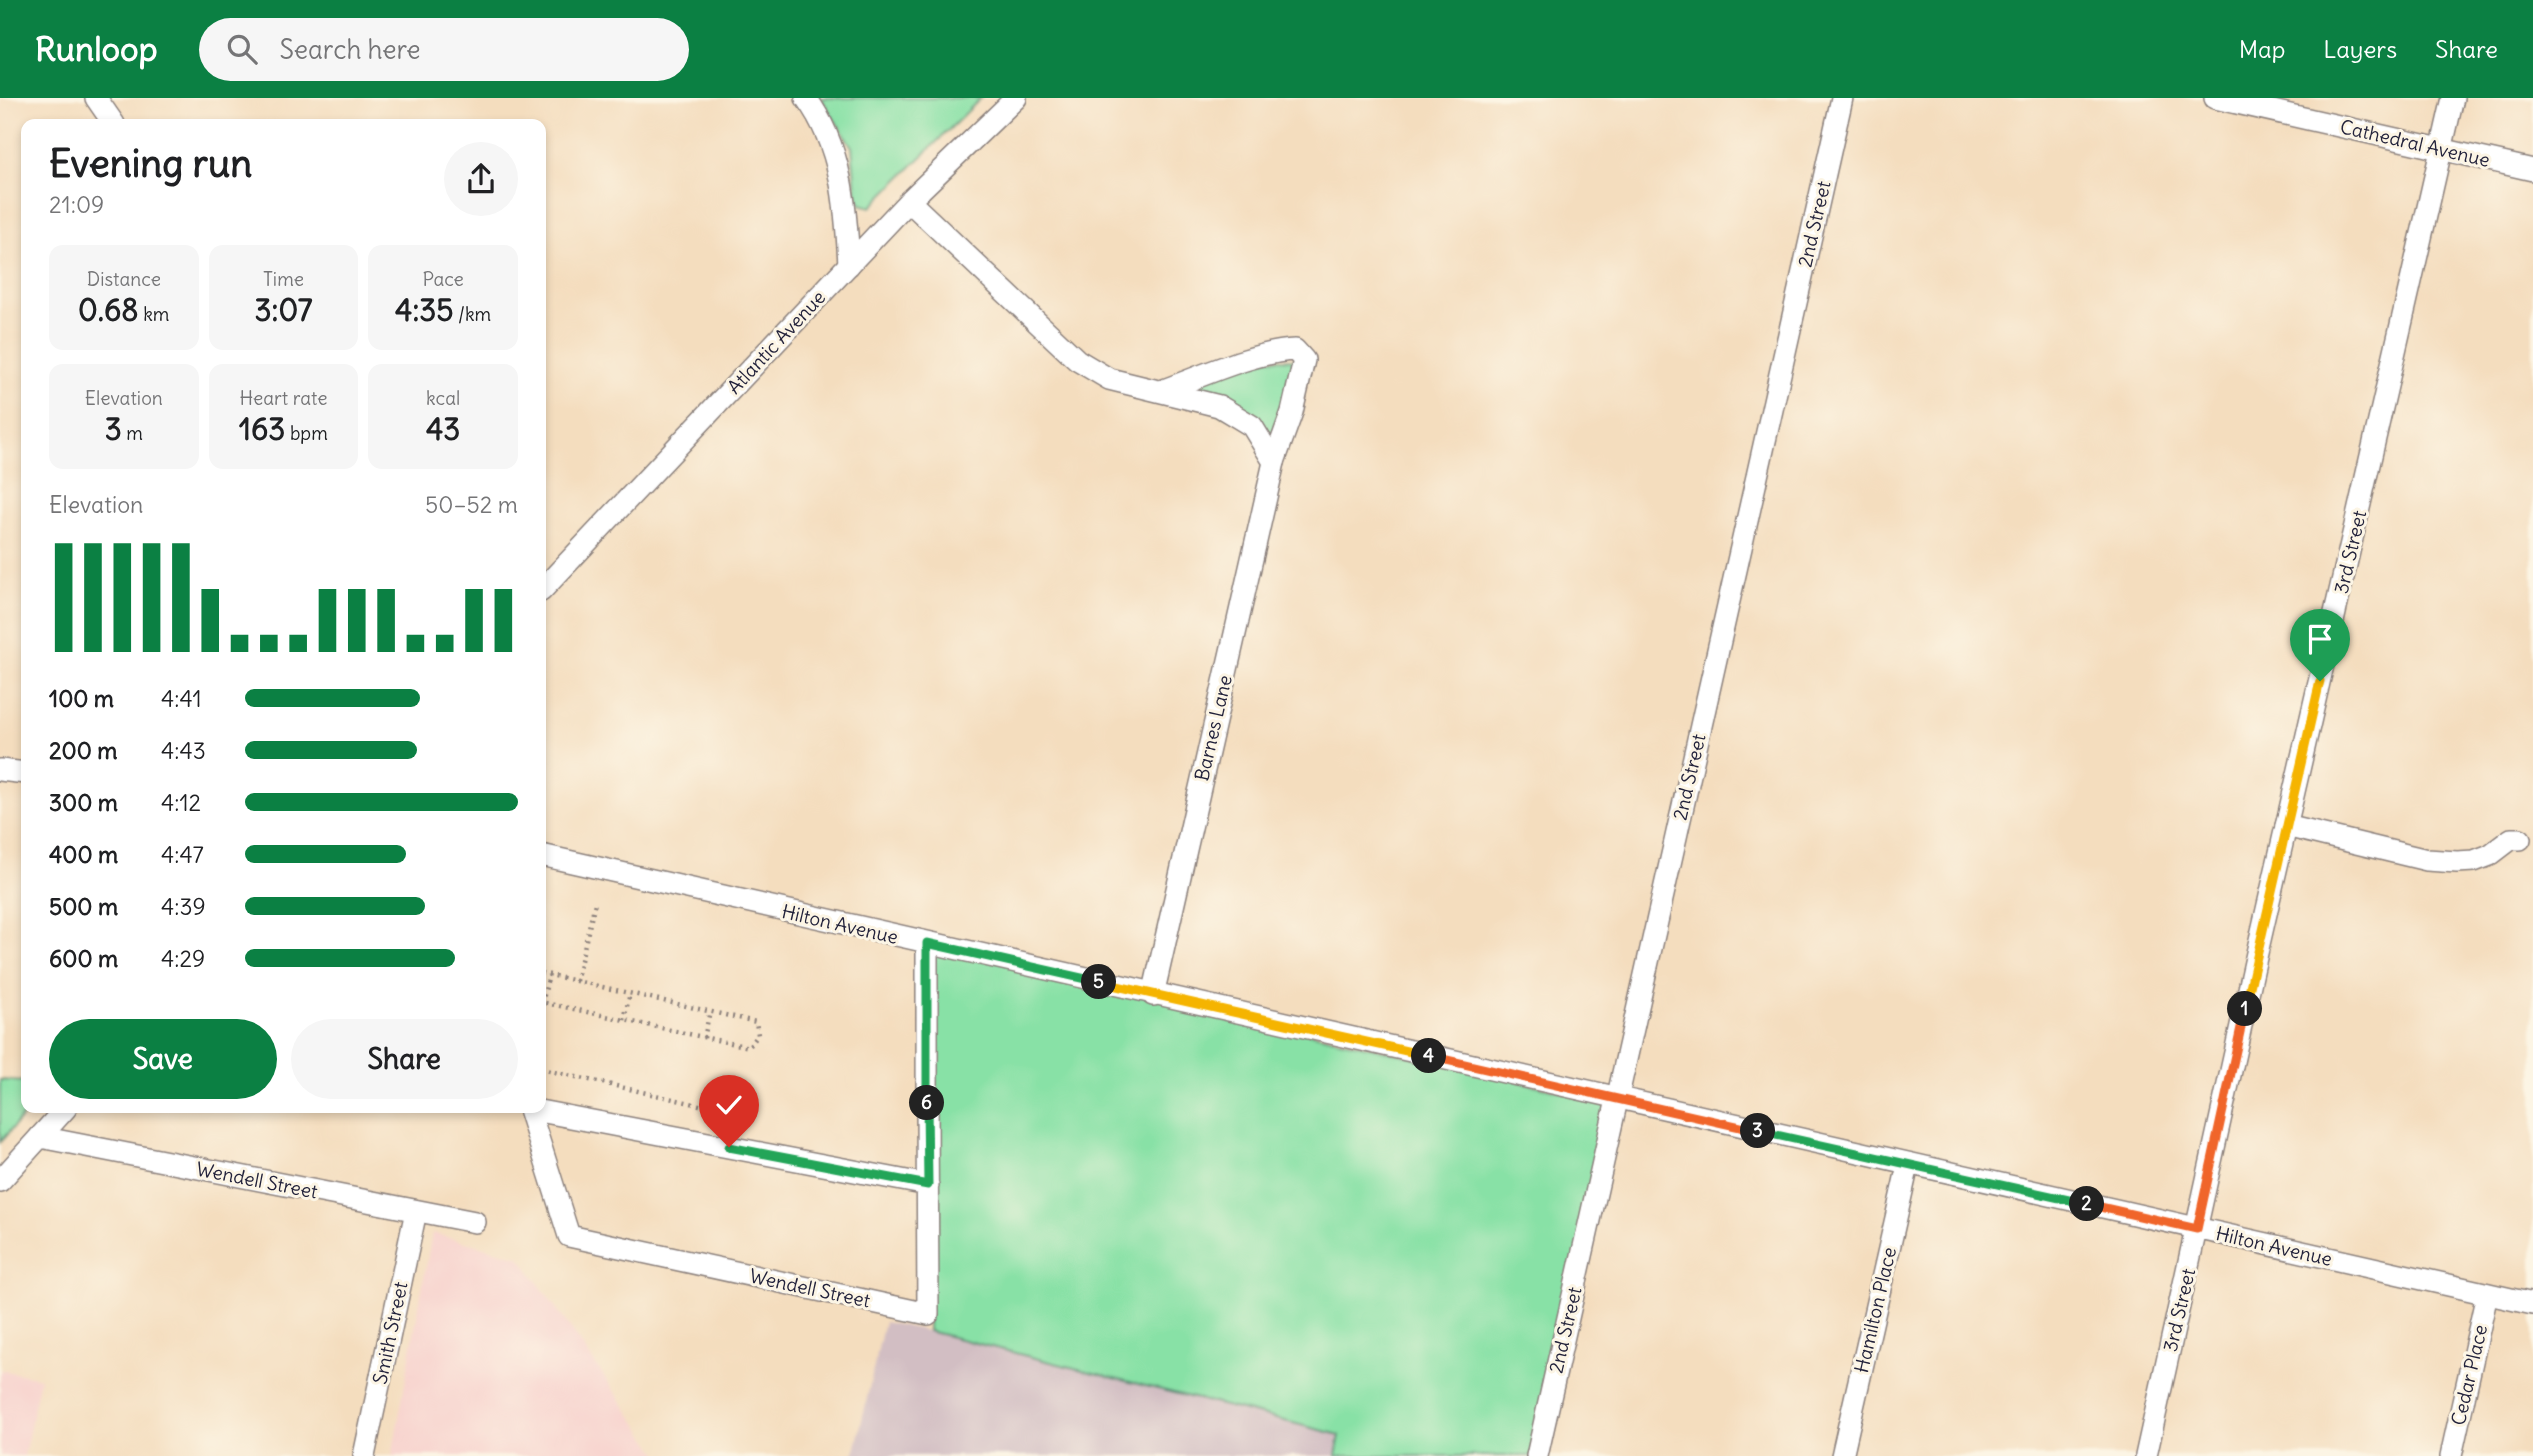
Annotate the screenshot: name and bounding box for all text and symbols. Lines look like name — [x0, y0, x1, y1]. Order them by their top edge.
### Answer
search box — [199, 18, 689, 81]
text: Runloop — [35, 28, 157, 70]
icon: search — [223, 30, 261, 68]
text: Search here — [279, 33, 420, 66]
text: Map — [2239, 34, 2285, 64]
text: Layers — [2323, 34, 2397, 64]
text: Share — [2435, 34, 2498, 64]
street label: Cathedral Avenue — [2338, 114, 2492, 172]
text: Evening run — [49, 140, 252, 187]
button: share — [444, 142, 518, 216]
street label: 2nd Street — [1792, 179, 1836, 269]
text: 21:09 — [49, 190, 104, 219]
text: Distance — [87, 267, 161, 291]
text: Time — [263, 267, 304, 291]
text: Pace — [423, 267, 464, 291]
street label: Atlantic Avenue — [722, 285, 830, 399]
text: 0.68 — [78, 291, 139, 329]
text: 3:07 — [255, 291, 312, 329]
text: 4:35 — [395, 291, 453, 329]
text: km — [139, 302, 170, 326]
text: /km — [453, 302, 491, 326]
text: Elevation — [85, 386, 163, 410]
text: Heart rate — [239, 386, 328, 410]
text: kcal — [426, 386, 460, 410]
text: 3 — [105, 410, 122, 448]
text: 163 — [239, 410, 285, 448]
text: 43 — [426, 410, 460, 448]
text: m — [122, 421, 143, 445]
text: bpm — [285, 421, 328, 445]
text: Elevation — [49, 490, 143, 519]
text: 50–52 m — [425, 490, 518, 519]
street label: 3rd Street — [2329, 508, 2371, 596]
pin — [2290, 609, 2350, 681]
icon: arrive — [2301, 620, 2339, 658]
street label: Barnes Lane — [1189, 673, 1237, 783]
text: 100 m — [49, 684, 114, 713]
text: 4:41 — [161, 684, 202, 713]
street label: 2nd Street — [1667, 732, 1711, 822]
text: 200 m — [49, 736, 118, 765]
text: 4:43 — [161, 736, 206, 765]
text: 300 m — [49, 788, 118, 817]
text: 4:12 — [161, 788, 201, 817]
text: 400 m — [49, 840, 118, 869]
text: 4:47 — [161, 840, 204, 869]
text: 500 m — [49, 892, 118, 921]
text: 4:39 — [161, 892, 206, 921]
street label: Hilton Avenue — [780, 899, 900, 949]
text: 600 m — [49, 944, 118, 973]
text: 4:29 — [161, 944, 205, 973]
pin: 5 — [1082, 964, 1116, 1000]
text: 5 — [1093, 969, 1104, 993]
pin: 1 — [2228, 992, 2262, 1026]
text: 1 — [2241, 996, 2248, 1020]
button: Save — [49, 1019, 277, 1099]
button: Share — [291, 1019, 518, 1099]
pin: 4 — [1412, 1038, 1446, 1074]
text: 4 — [1423, 1043, 1434, 1067]
pin — [699, 1075, 759, 1147]
icon: check — [710, 1086, 748, 1124]
pin: 6 — [909, 1086, 944, 1121]
text: 6 — [921, 1090, 932, 1114]
pin: 3 — [1740, 1114, 1776, 1148]
text: 3 — [1752, 1118, 1763, 1142]
street label: Wendell Street — [194, 1156, 320, 1204]
pin: 2 — [2070, 1186, 2104, 1222]
text: 2 — [2081, 1191, 2092, 1215]
street label: Hilton Avenue — [2214, 1221, 2334, 1271]
street label: Hamilton Place — [1849, 1245, 1901, 1375]
street label: Wendell Street — [747, 1263, 873, 1313]
street label: 3rd Street — [2158, 1266, 2200, 1354]
street label: Smith Street — [367, 1280, 413, 1386]
street label: 2nd Street — [1543, 1285, 1587, 1375]
street label: Cedar Place — [2446, 1322, 2492, 1428]

